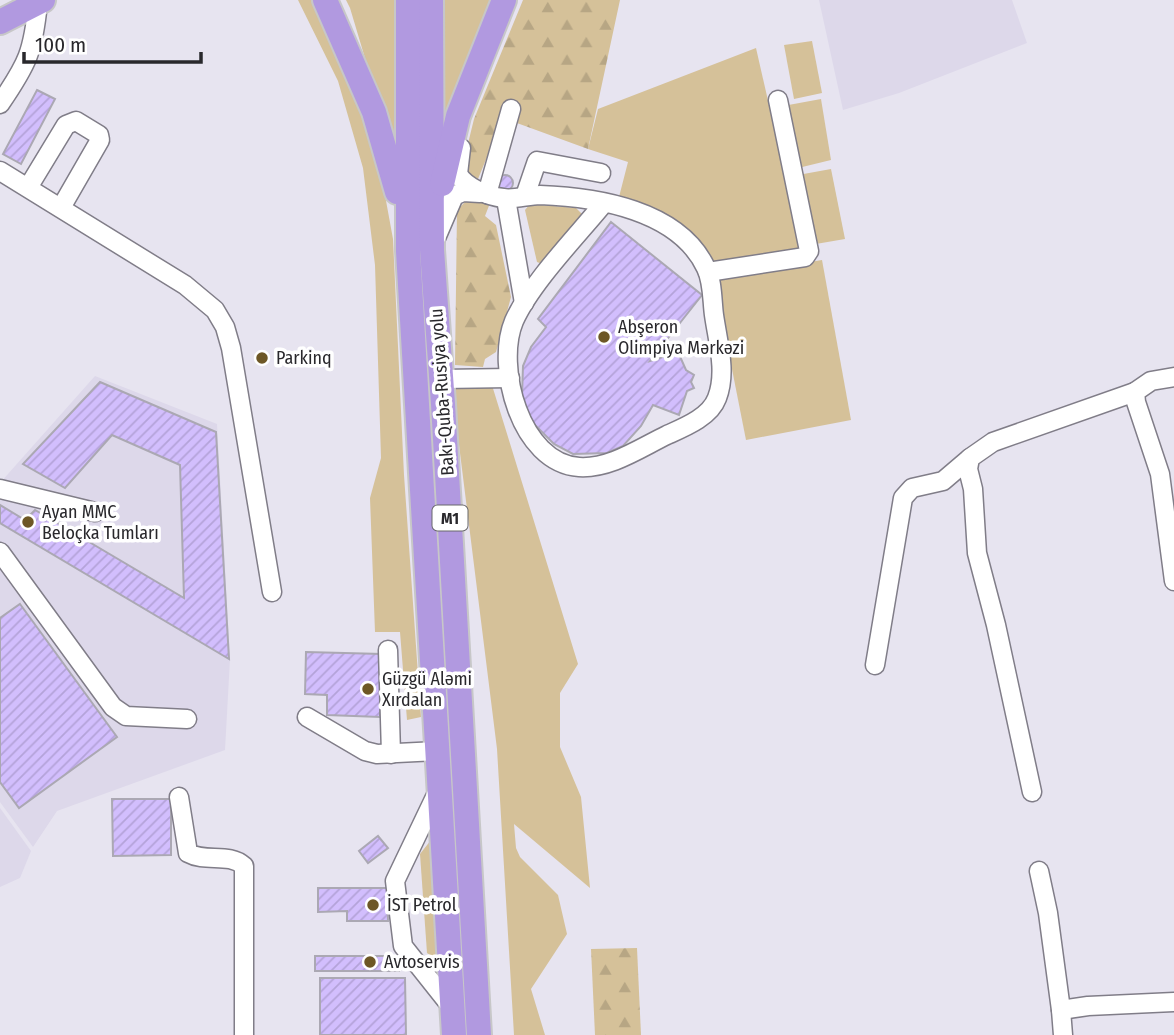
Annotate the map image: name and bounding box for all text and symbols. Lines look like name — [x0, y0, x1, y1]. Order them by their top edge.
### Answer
scale bar — [24, 21, 201, 65]
text: 100 m — [35, 32, 86, 58]
street label: Bakı-Quba-Rusiya yolu — [425, 308, 459, 476]
place label: Abşeron Olimpiya Mərkəzi — [618, 316, 744, 359]
marker: Abşeron Olimpiya Mərkəzi — [596, 329, 612, 345]
place label: Parkinq — [276, 347, 332, 369]
marker: Parkinq — [254, 350, 270, 366]
place label: Ayan MMC Beloçka Tumları — [42, 501, 159, 544]
road number: M1 — [433, 505, 468, 530]
marker: Ayan MMC Beloçka Tumları — [20, 514, 36, 530]
place label: Güzgü Aləmi Xırdalan — [382, 668, 472, 711]
marker: Güzgü Aləmi Xırdalan — [360, 681, 376, 697]
place label: İST Petrol — [387, 894, 457, 916]
marker: İST Petrol — [365, 897, 381, 913]
place label: Avtoservis — [384, 951, 460, 973]
marker: Avtoservis — [362, 954, 378, 970]

